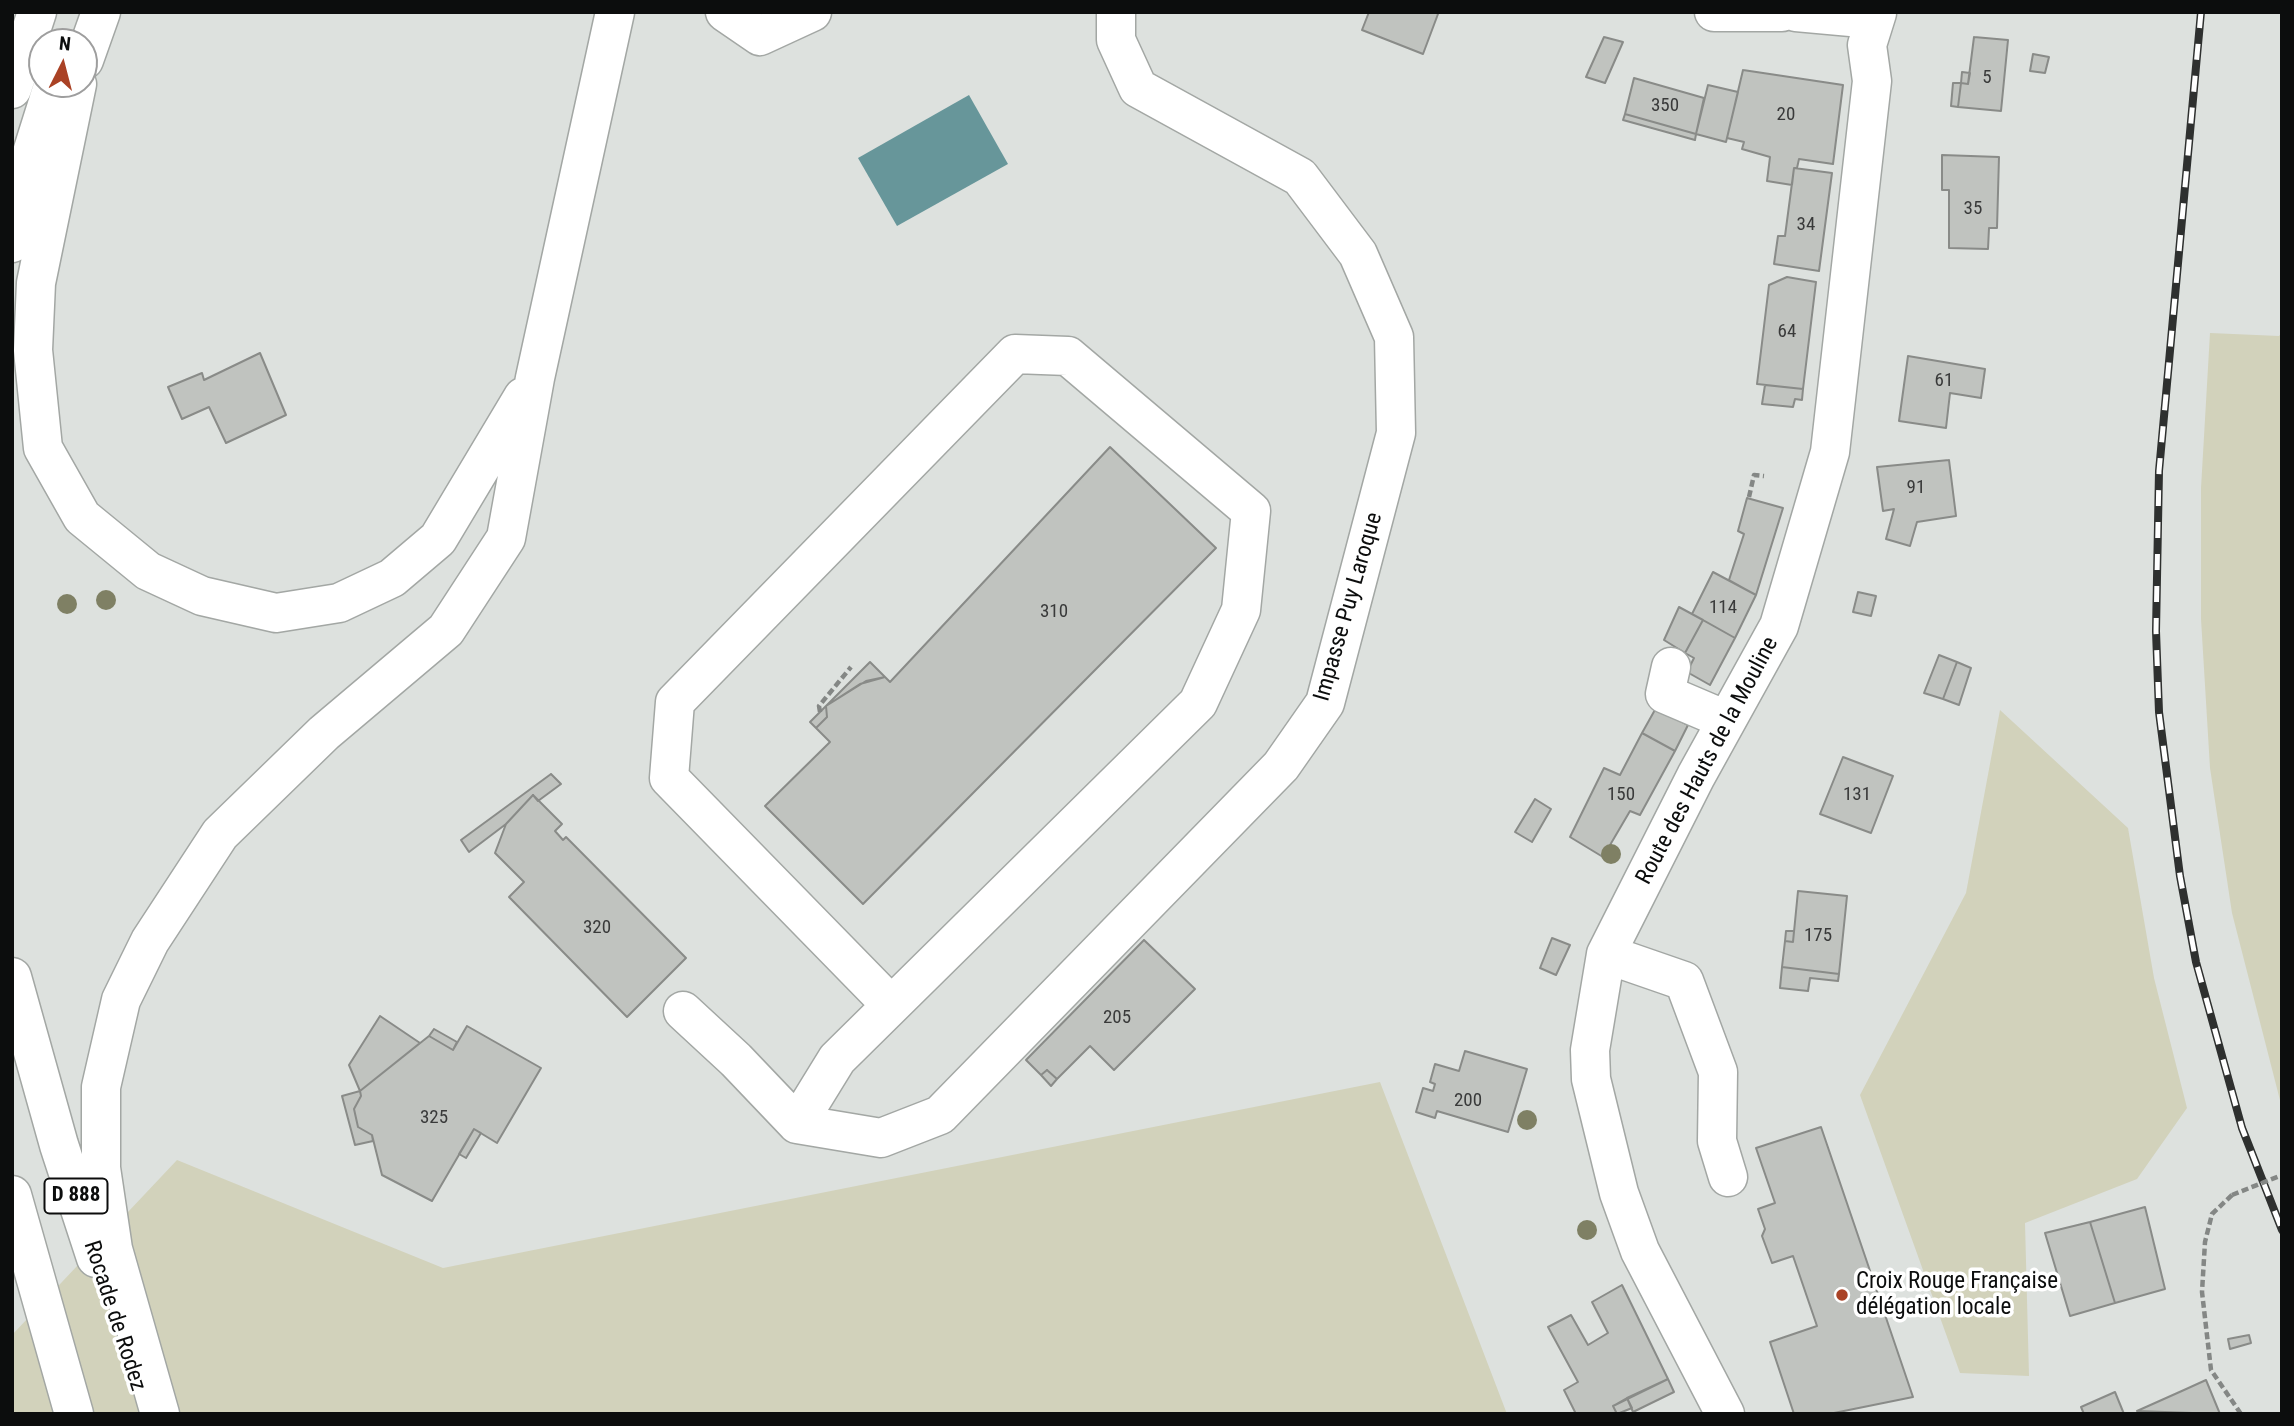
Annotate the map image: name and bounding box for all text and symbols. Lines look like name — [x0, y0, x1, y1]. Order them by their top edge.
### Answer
north arrow — [28, 28, 98, 98]
text: N — [58, 32, 72, 56]
house number: 5 — [1982, 67, 1992, 89]
house number: 350 — [1651, 95, 1679, 117]
house number: 20 — [1777, 104, 1795, 126]
house number: 35 — [1964, 198, 1982, 220]
house number: 34 — [1797, 214, 1815, 236]
house number: 64 — [1778, 321, 1796, 343]
house number: 61 — [1935, 370, 1953, 392]
house number: 91 — [1907, 477, 1925, 499]
street label: Impasse Puy Laroque — [1309, 510, 1389, 704]
house number: 114 — [1709, 597, 1737, 619]
house number: 310 — [1040, 601, 1068, 623]
street label: Route des Hauts de la Mouline — [1631, 633, 1785, 889]
house number: 150 — [1607, 784, 1635, 806]
house number: 131 — [1843, 784, 1871, 806]
house number: 320 — [583, 917, 611, 939]
house number: 175 — [1804, 925, 1832, 947]
house number: 205 — [1103, 1007, 1131, 1029]
house number: 200 — [1454, 1090, 1482, 1112]
house number: 325 — [420, 1107, 448, 1129]
road number: D 888 — [44, 1178, 108, 1214]
street label: Rocade de Rodez — [77, 1237, 151, 1395]
place label: Croix Rouge Française délégation locale — [1856, 1268, 2058, 1322]
marker: Croix Rouge Française délégation locale — [1834, 1287, 1850, 1303]

